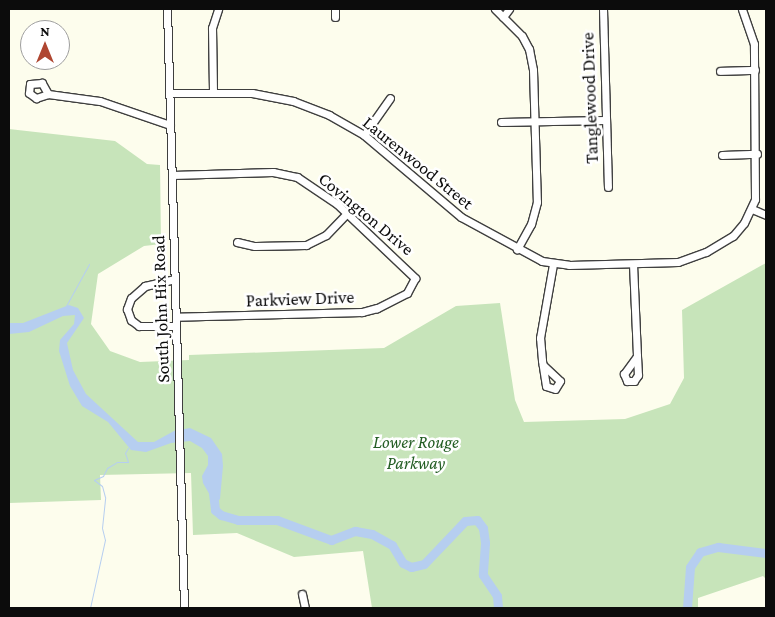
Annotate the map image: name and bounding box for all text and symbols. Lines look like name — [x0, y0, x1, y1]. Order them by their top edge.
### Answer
north arrow — [20, 20, 70, 70]
text: N — [40, 23, 50, 39]
street label: Tanglewood Drive — [577, 32, 603, 164]
street label: Laurenwood Street — [358, 112, 478, 214]
street label: Covington Drive — [314, 168, 418, 260]
street label: South John Hix Road — [148, 235, 174, 383]
street label: Parkview Drive — [245, 286, 355, 312]
park label: Lower Rouge Parkway — [373, 432, 459, 474]

